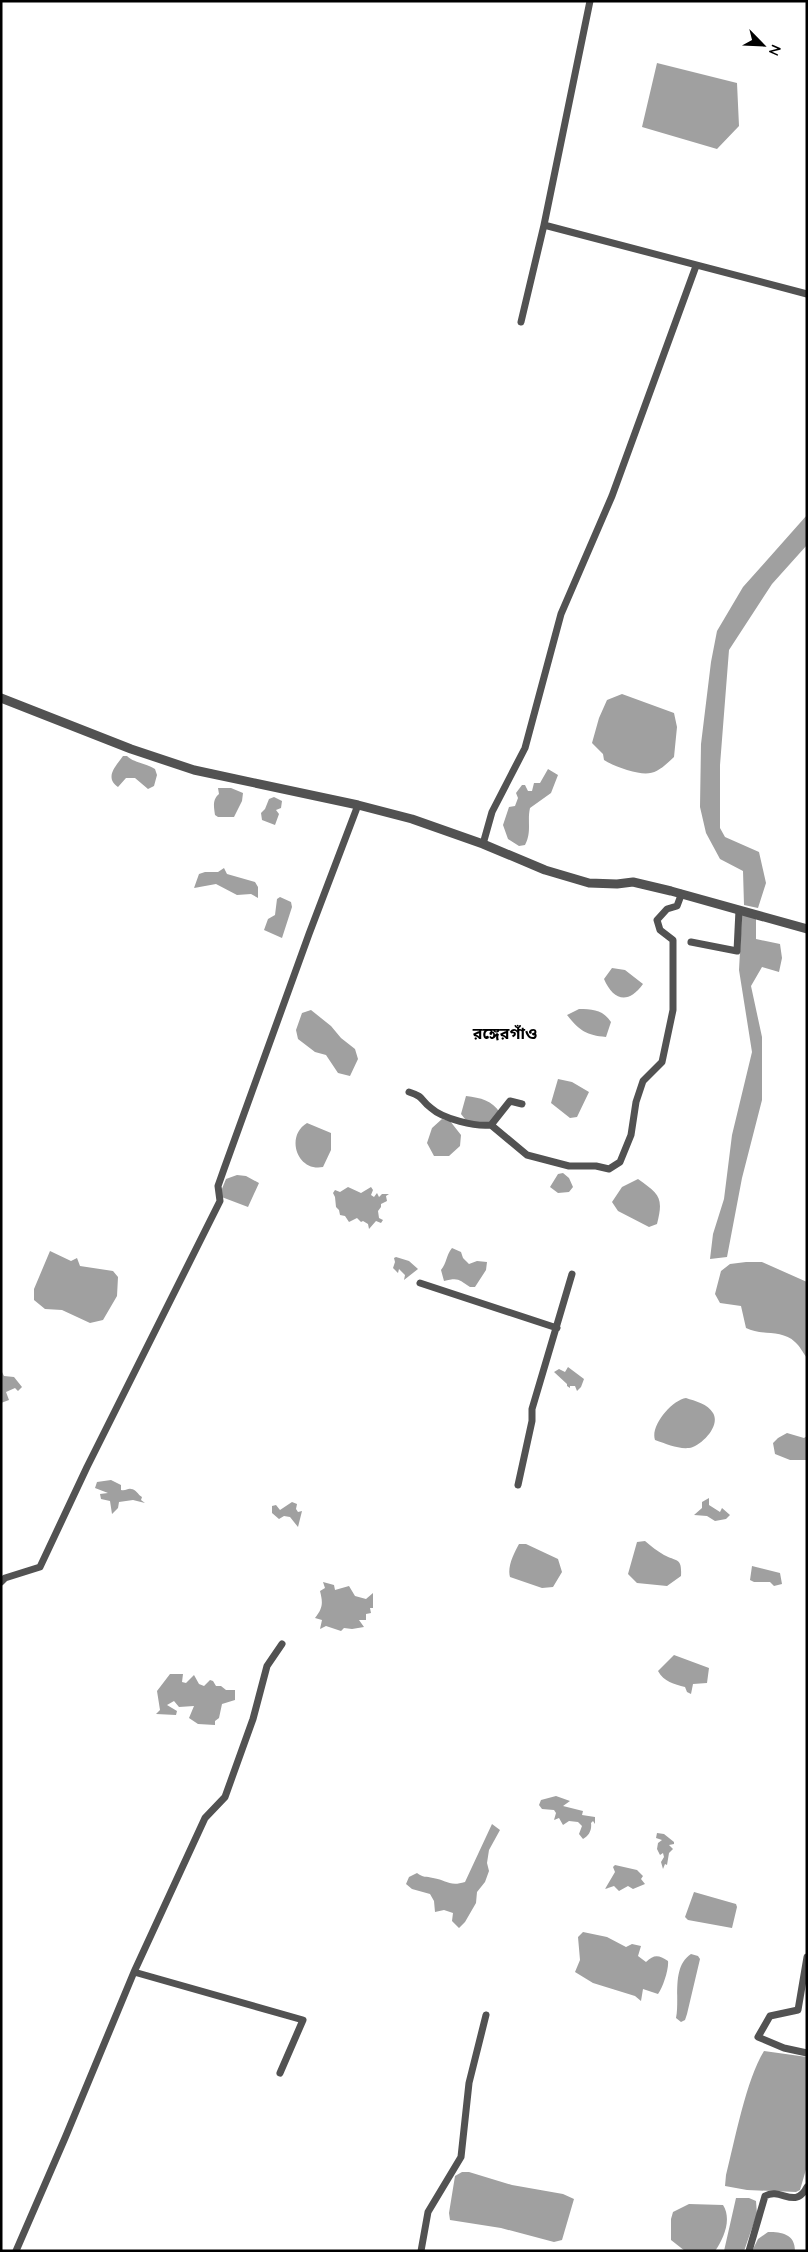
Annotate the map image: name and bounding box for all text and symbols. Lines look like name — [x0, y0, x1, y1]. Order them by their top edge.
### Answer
north arrow — [738, 20, 788, 70]
text: N — [765, 42, 785, 59]
district label: রঙ্গেরগাঁও — [472, 1023, 537, 1043]

